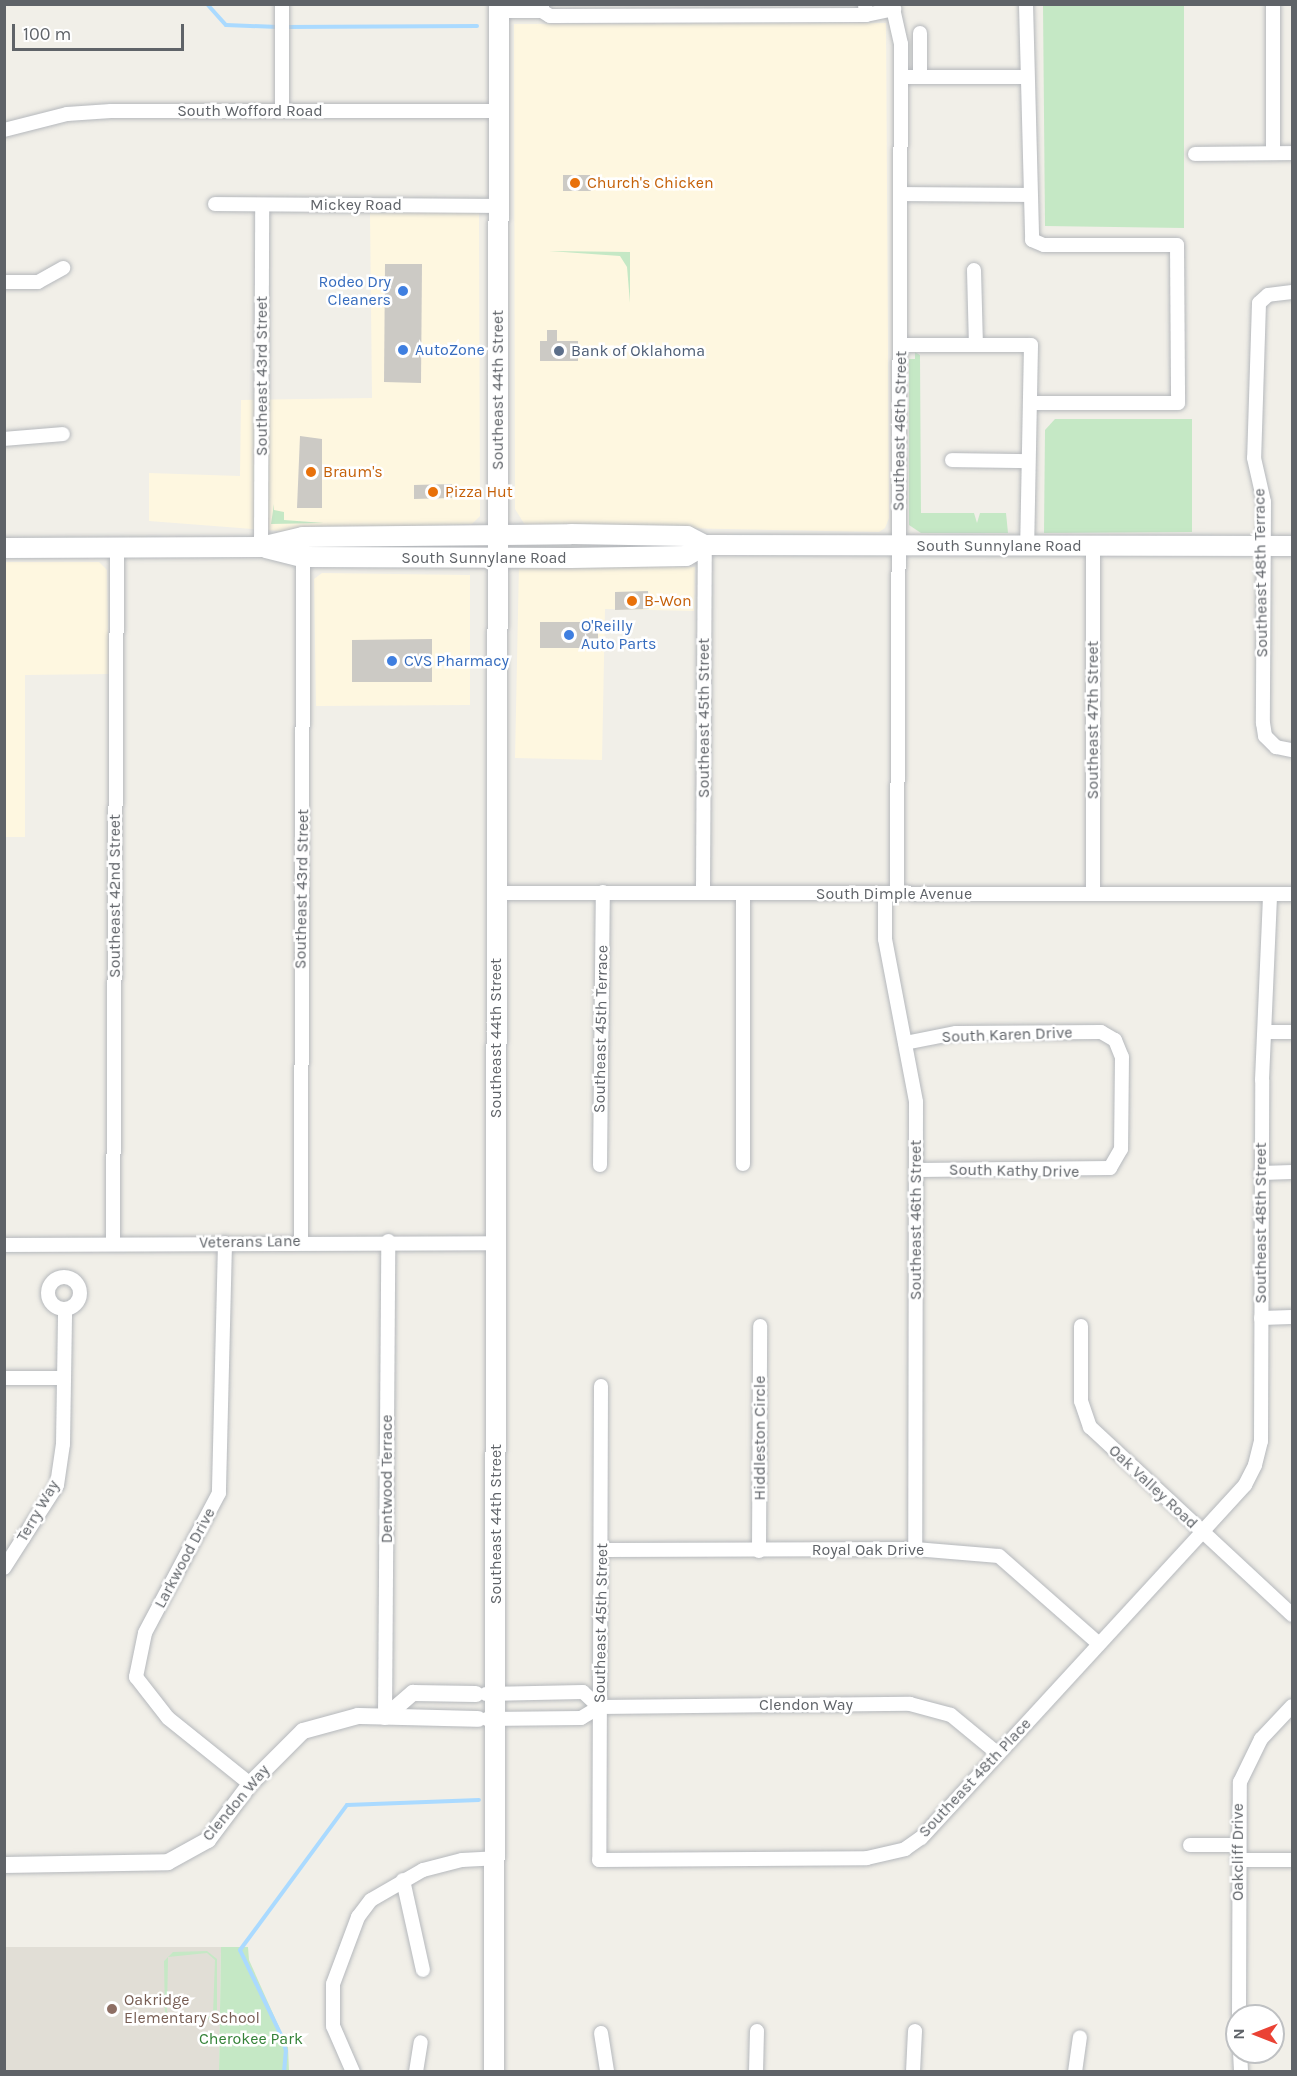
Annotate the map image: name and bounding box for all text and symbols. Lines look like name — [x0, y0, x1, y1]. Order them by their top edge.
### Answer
scale bar — [15, 12, 188, 50]
text: 100 m — [23, 23, 71, 45]
street label: South Wofford Road — [177, 101, 323, 121]
place label: Church's Chicken — [587, 173, 714, 193]
marker: Church's Chicken — [568, 176, 582, 190]
street label: Mickey Road — [310, 195, 402, 215]
place label: Rodeo Dry Cleaners — [318, 272, 391, 310]
marker: Rodeo Dry Cleaners — [396, 284, 410, 298]
street label: Southeast 43rd Street — [252, 296, 272, 456]
street label: Southeast 44th Street — [488, 310, 508, 470]
place label: AutoZone — [415, 340, 485, 360]
place label: Bank of Oklahoma — [571, 341, 705, 361]
marker: AutoZone — [396, 343, 410, 357]
marker: Bank of Oklahoma — [552, 344, 566, 358]
street label: Southeast 46th Street — [889, 351, 911, 511]
place label: Braum's — [323, 462, 383, 482]
marker: Braum's — [304, 465, 318, 479]
place label: Pizza Hut — [445, 482, 513, 502]
marker: Pizza Hut — [426, 485, 440, 499]
street label: Southeast 48th Terrace — [1250, 488, 1272, 658]
street label: South Sunnylane Road — [916, 536, 1082, 556]
street label: South Sunnylane Road — [401, 548, 567, 568]
place label: B-Won — [644, 591, 692, 611]
marker: B-Won — [625, 594, 639, 608]
place label: O'Reilly Auto Parts — [581, 616, 656, 654]
marker: O'Reilly Auto Parts — [562, 628, 576, 642]
street label: Southeast 45th Street — [694, 638, 714, 798]
street label: Southeast 47th Street — [1083, 641, 1103, 799]
place label: CVS Pharmacy — [404, 651, 509, 671]
marker: CVS Pharmacy — [385, 654, 399, 668]
street label: Southeast 43rd Street — [291, 809, 313, 969]
street label: Southeast 42nd Street — [105, 814, 125, 978]
street label: South Dimple Avenue — [816, 884, 972, 904]
street label: Southeast 45th Terrace — [590, 945, 612, 1113]
street label: Southeast 44th Street — [486, 958, 506, 1118]
street label: South Karen Drive — [941, 1023, 1073, 1047]
street label: Southeast 46th Street — [906, 1140, 926, 1300]
street label: Southeast 48th Street — [1251, 1142, 1271, 1304]
street label: South Kathy Drive — [949, 1160, 1079, 1182]
street label: Veterans Lane — [199, 1232, 301, 1252]
street label: Hiddleston Circle — [750, 1375, 770, 1501]
street label: Dentwood Terrace — [377, 1415, 397, 1543]
street label: Oak Valley Road — [1105, 1441, 1201, 1533]
street label: Southeast 44th Street — [486, 1444, 506, 1604]
street label: Terry Way — [13, 1477, 63, 1545]
street label: Larkwood Drive — [151, 1505, 219, 1611]
street label: Royal Oak Drive — [812, 1540, 924, 1560]
street label: Southeast 45th Street — [590, 1543, 612, 1703]
street label: Clendon Way — [759, 1695, 853, 1715]
street label: Southeast 48th Place — [915, 1714, 1035, 1842]
street label: Clendon Way — [198, 1761, 274, 1845]
street label: Oakcliff Drive — [1228, 1803, 1248, 1901]
place label: Oakridge Elementary School — [124, 1990, 260, 2028]
marker: Oakridge Elementary School — [105, 2002, 119, 2016]
north arrow — [1225, 2004, 1285, 2064]
text: N — [1229, 2028, 1248, 2040]
park label: Cherokee Park — [199, 2029, 303, 2049]

